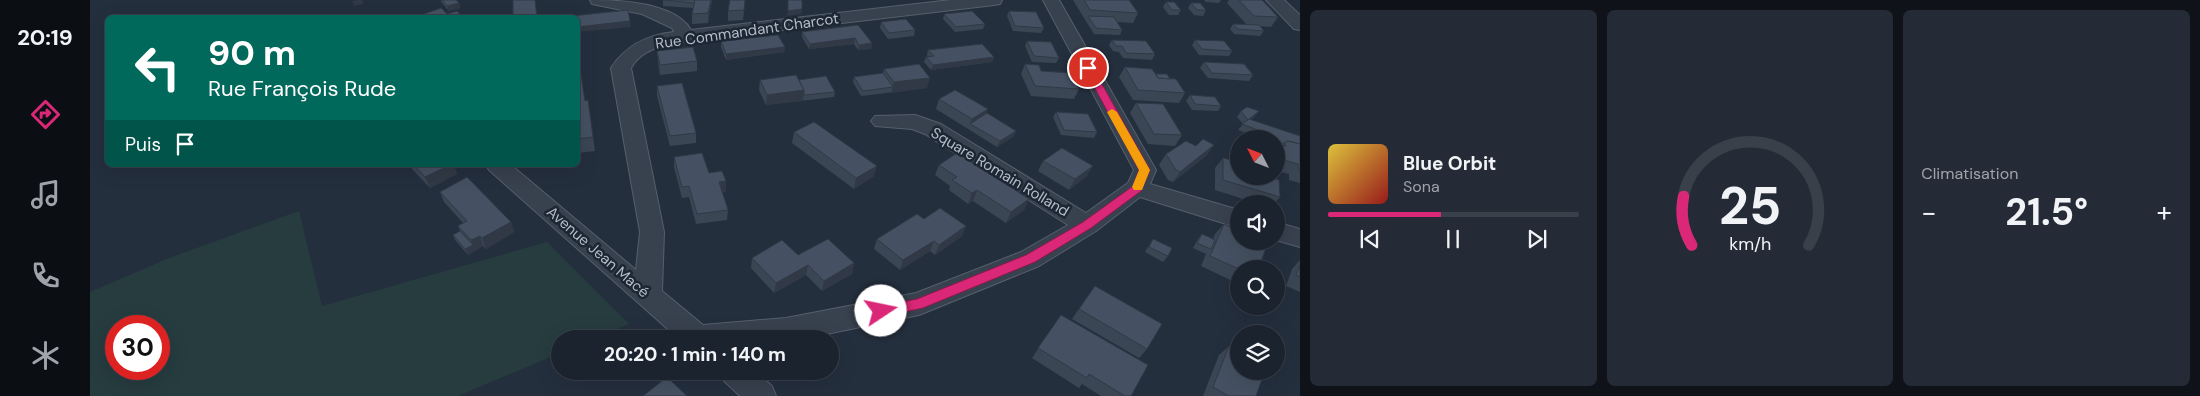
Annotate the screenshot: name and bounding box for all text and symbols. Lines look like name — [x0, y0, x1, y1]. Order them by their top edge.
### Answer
street label: Rue Commandant Charcot — [654, 8, 840, 54]
text: 20:19 — [17, 23, 73, 52]
text: 90 m — [208, 30, 296, 76]
icon: left — [125, 35, 190, 100]
pin — [1067, 47, 1109, 89]
icon: arrive — [1074, 54, 1102, 82]
text: Rue François Rude — [208, 74, 396, 103]
icon: directions — [28, 97, 63, 132]
street label: Square Romain Rolland — [927, 123, 1073, 221]
icon: arrive — [171, 130, 199, 158]
north arrow — [1230, 130, 1285, 185]
map controls — [1230, 130, 1285, 380]
text: Puis — [125, 132, 161, 157]
text: Blue Orbit — [1403, 151, 1496, 176]
text: Climatisation — [1921, 163, 2018, 184]
text: 25 — [1719, 172, 1781, 240]
text: Sona — [1403, 176, 1440, 197]
icon: music — [28, 177, 63, 212]
text: 21.5° — [2005, 187, 2088, 237]
text: − — [1921, 194, 1937, 231]
text: + — [2157, 194, 2172, 231]
button: sound — [1230, 195, 1285, 250]
street label: Avenue Jean Macé — [543, 202, 653, 302]
icon: previous — [1356, 225, 1384, 253]
icon: pause — [1439, 225, 1467, 253]
icon: next — [1523, 225, 1551, 253]
text: km/h — [1729, 232, 1771, 256]
icon: phone — [28, 258, 63, 293]
button: search — [1230, 260, 1285, 315]
position arrow — [854, 284, 906, 336]
speed limit sign: 30 — [105, 315, 170, 380]
button: layers — [1230, 325, 1285, 380]
icon: climate — [28, 338, 63, 373]
text: 20:20 · 1 min · 140 m — [604, 342, 786, 367]

